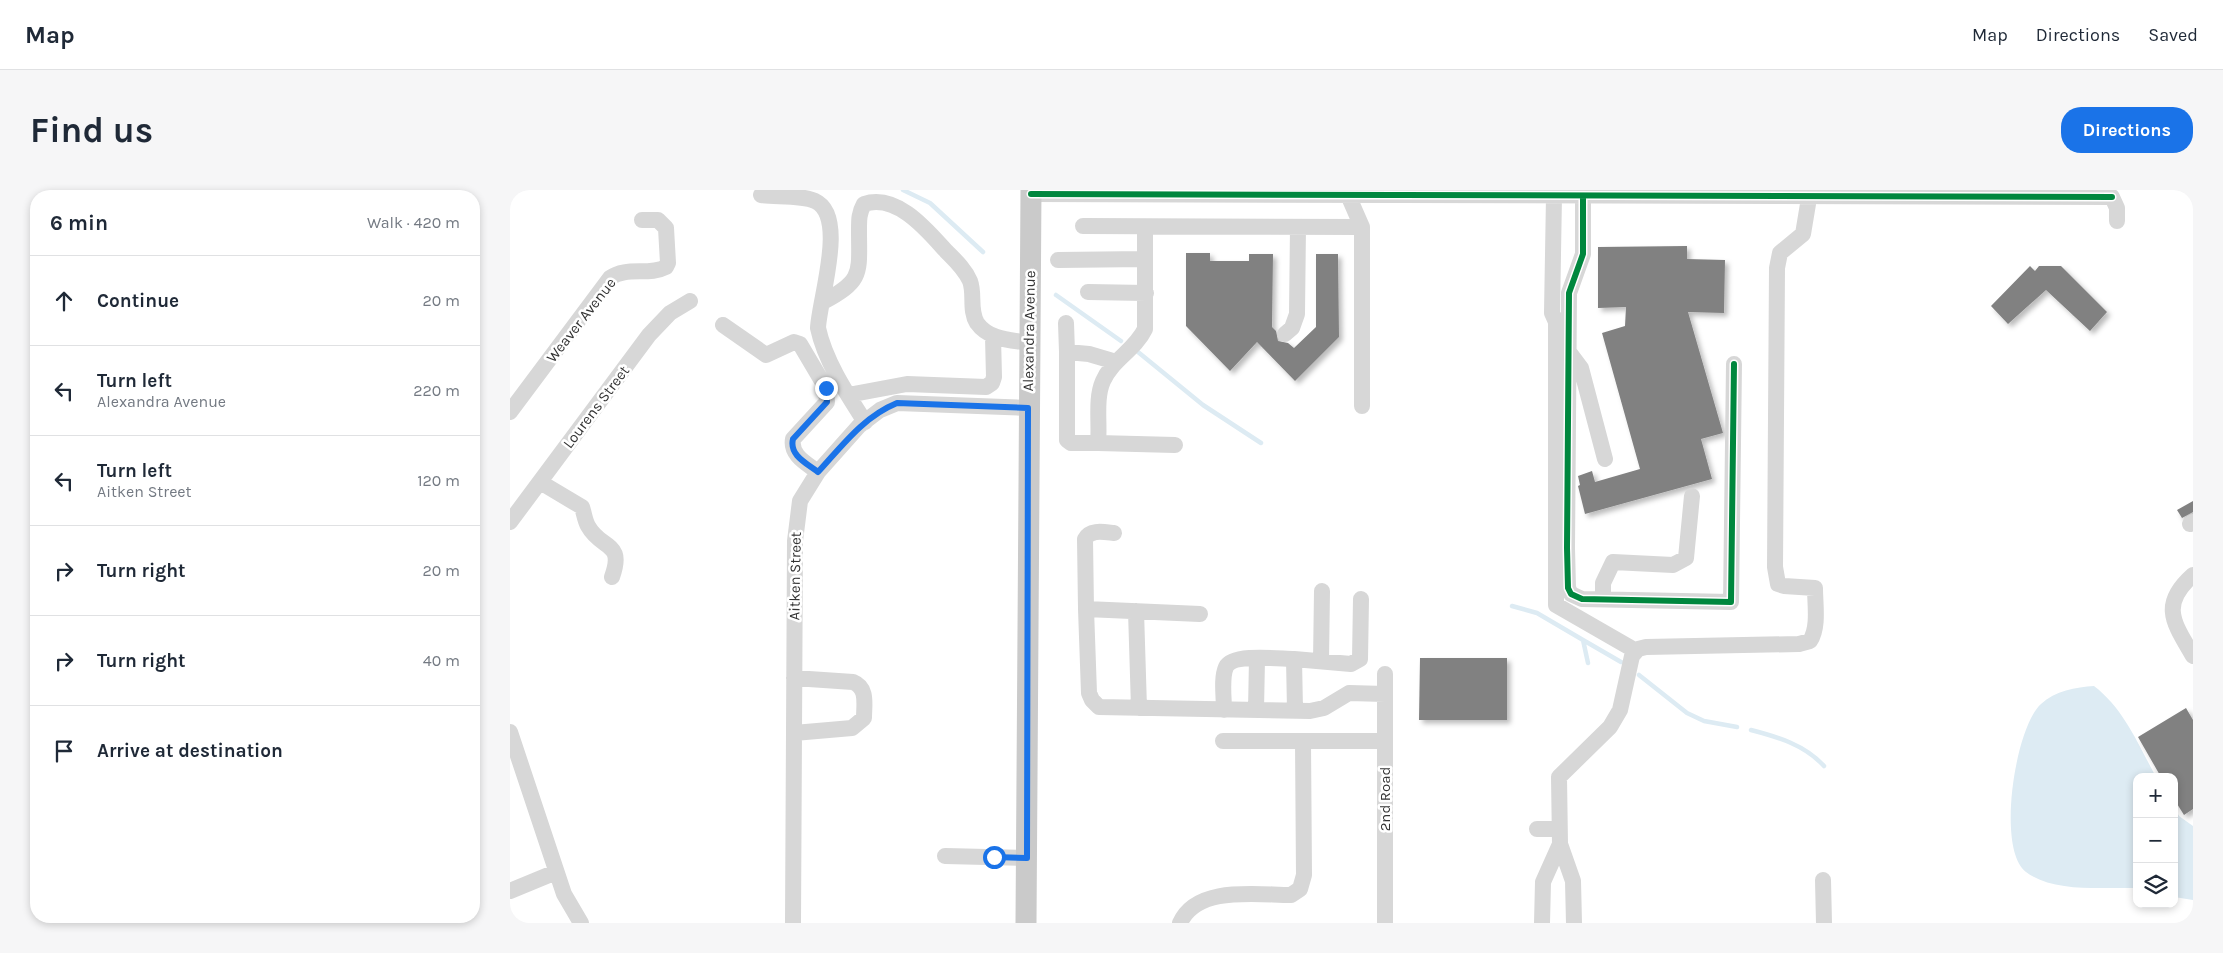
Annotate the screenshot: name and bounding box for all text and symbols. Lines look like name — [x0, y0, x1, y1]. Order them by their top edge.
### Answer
text: Map — [25, 21, 75, 49]
text: Map — [1972, 24, 2008, 46]
text: Directions — [2036, 24, 2120, 46]
text: Saved — [2148, 24, 2198, 46]
button: Directions — [2061, 107, 2193, 153]
text: Find us — [30, 110, 153, 151]
text: 6 min — [50, 211, 108, 235]
text: Walk · 420 m — [367, 213, 460, 232]
street label: Alexandra Avenue — [1019, 270, 1039, 392]
street label: Weaver Avenue — [542, 274, 620, 366]
icon: ahead — [50, 287, 78, 315]
text: Continue — [97, 290, 179, 312]
text: 20 m — [422, 291, 460, 310]
street label: Lourens Street — [559, 362, 633, 452]
text: Turn left — [97, 370, 172, 392]
icon: left — [50, 377, 78, 405]
route end — [815, 377, 838, 400]
text: 220 m — [413, 381, 460, 400]
text: Alexandra Avenue — [97, 392, 226, 411]
text: Turn left — [97, 460, 172, 482]
icon: left — [50, 467, 78, 495]
text: 120 m — [417, 471, 460, 490]
text: Aitken Street — [97, 482, 192, 501]
street label: Aitken Street — [785, 531, 805, 620]
icon: right — [50, 557, 78, 585]
text: Turn right — [97, 560, 186, 582]
text: 20 m — [422, 561, 460, 580]
icon: right — [50, 647, 78, 675]
text: Turn right — [97, 650, 186, 672]
text: 40 m — [423, 651, 460, 670]
icon: arrive — [50, 737, 78, 765]
text: Arrive at destination — [97, 740, 283, 762]
street label: 2nd Road — [1376, 767, 1394, 831]
map controls — [2133, 773, 2178, 908]
button: + — [2133, 773, 2178, 818]
button: − — [2133, 818, 2178, 863]
route start — [983, 846, 1006, 869]
button: layers — [2133, 863, 2178, 908]

